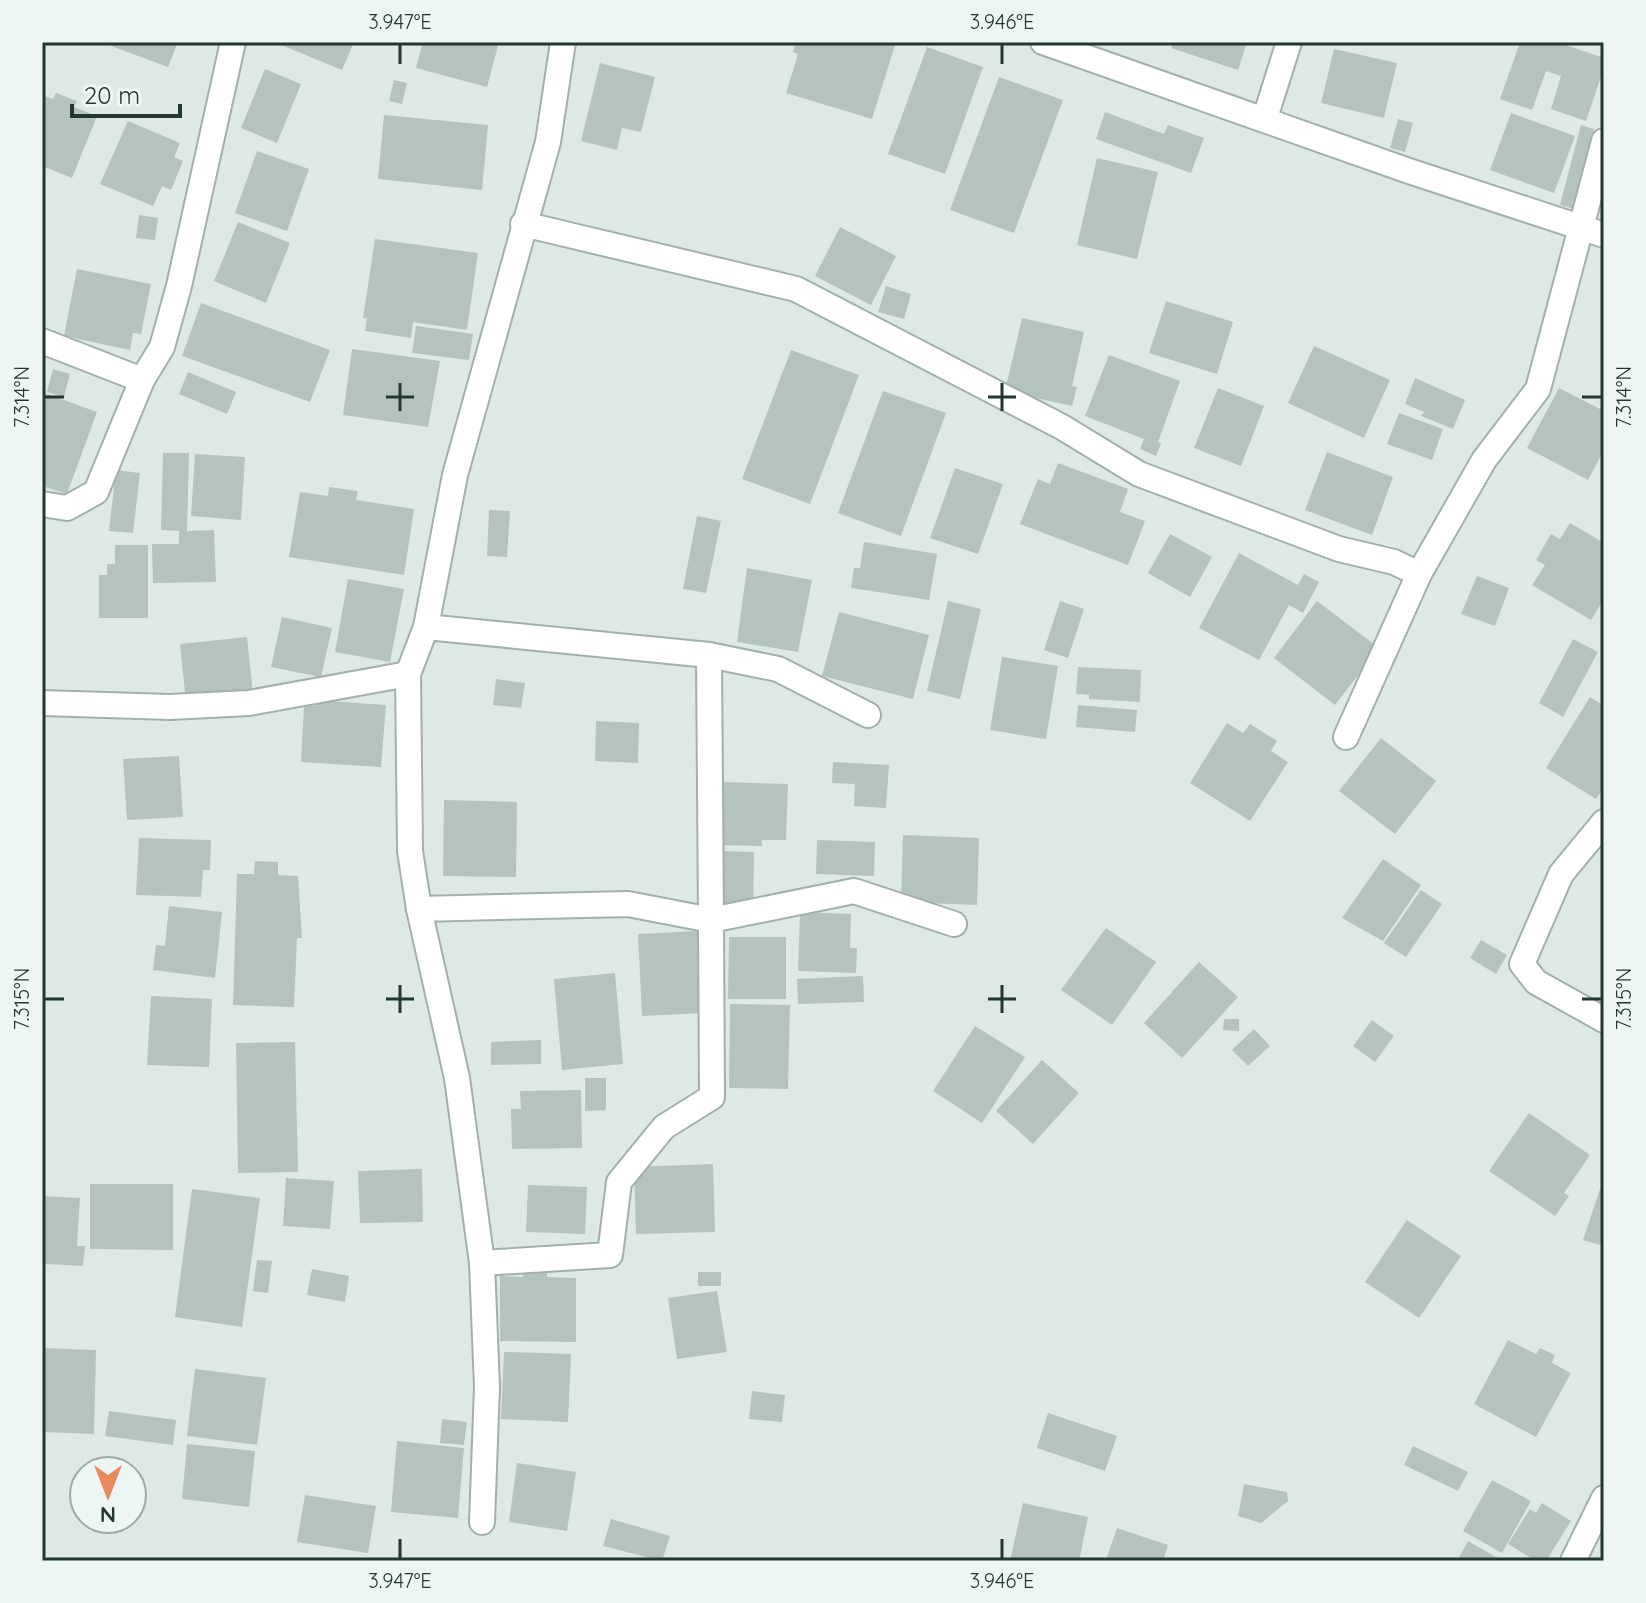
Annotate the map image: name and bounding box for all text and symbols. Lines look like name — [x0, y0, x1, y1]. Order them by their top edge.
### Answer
text: 3.947°E — [368, 9, 432, 34]
text: 3.946°E — [970, 9, 1034, 34]
scale bar — [72, 68, 180, 118]
text: 20 m — [84, 80, 140, 110]
text: 7.314°N — [9, 366, 34, 428]
text: 7.314°N — [1611, 366, 1636, 428]
text: 7.315°N — [9, 968, 34, 1030]
text: 7.315°N — [1611, 968, 1636, 1030]
north arrow — [68, 1455, 148, 1535]
text: N — [100, 1501, 116, 1529]
text: 3.947°E — [368, 1568, 432, 1593]
text: 3.946°E — [970, 1568, 1034, 1593]

